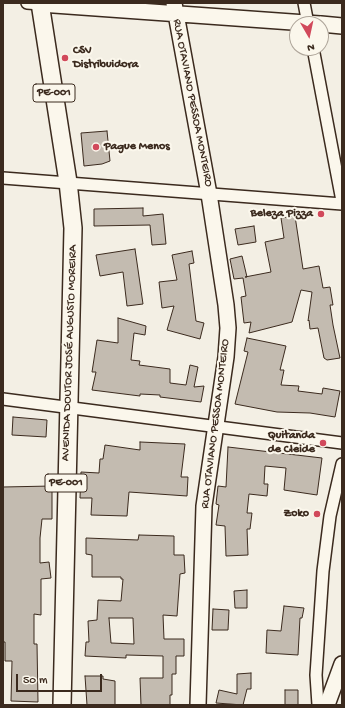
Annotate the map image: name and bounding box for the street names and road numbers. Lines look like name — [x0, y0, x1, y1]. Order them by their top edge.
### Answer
street label: RUA OTAVIANO PESSOA MONTEIRO — [169, 18, 215, 188]
road number: PE-001 — [33, 84, 75, 102]
street label: AVENIDA DOUTOR JOSÉ AUGUSTO MOREIRA — [59, 245, 81, 461]
street label: RUA OTAVIANO PESSOA MONTEIRO — [198, 338, 234, 510]
road number: PE-001 — [45, 474, 87, 492]

